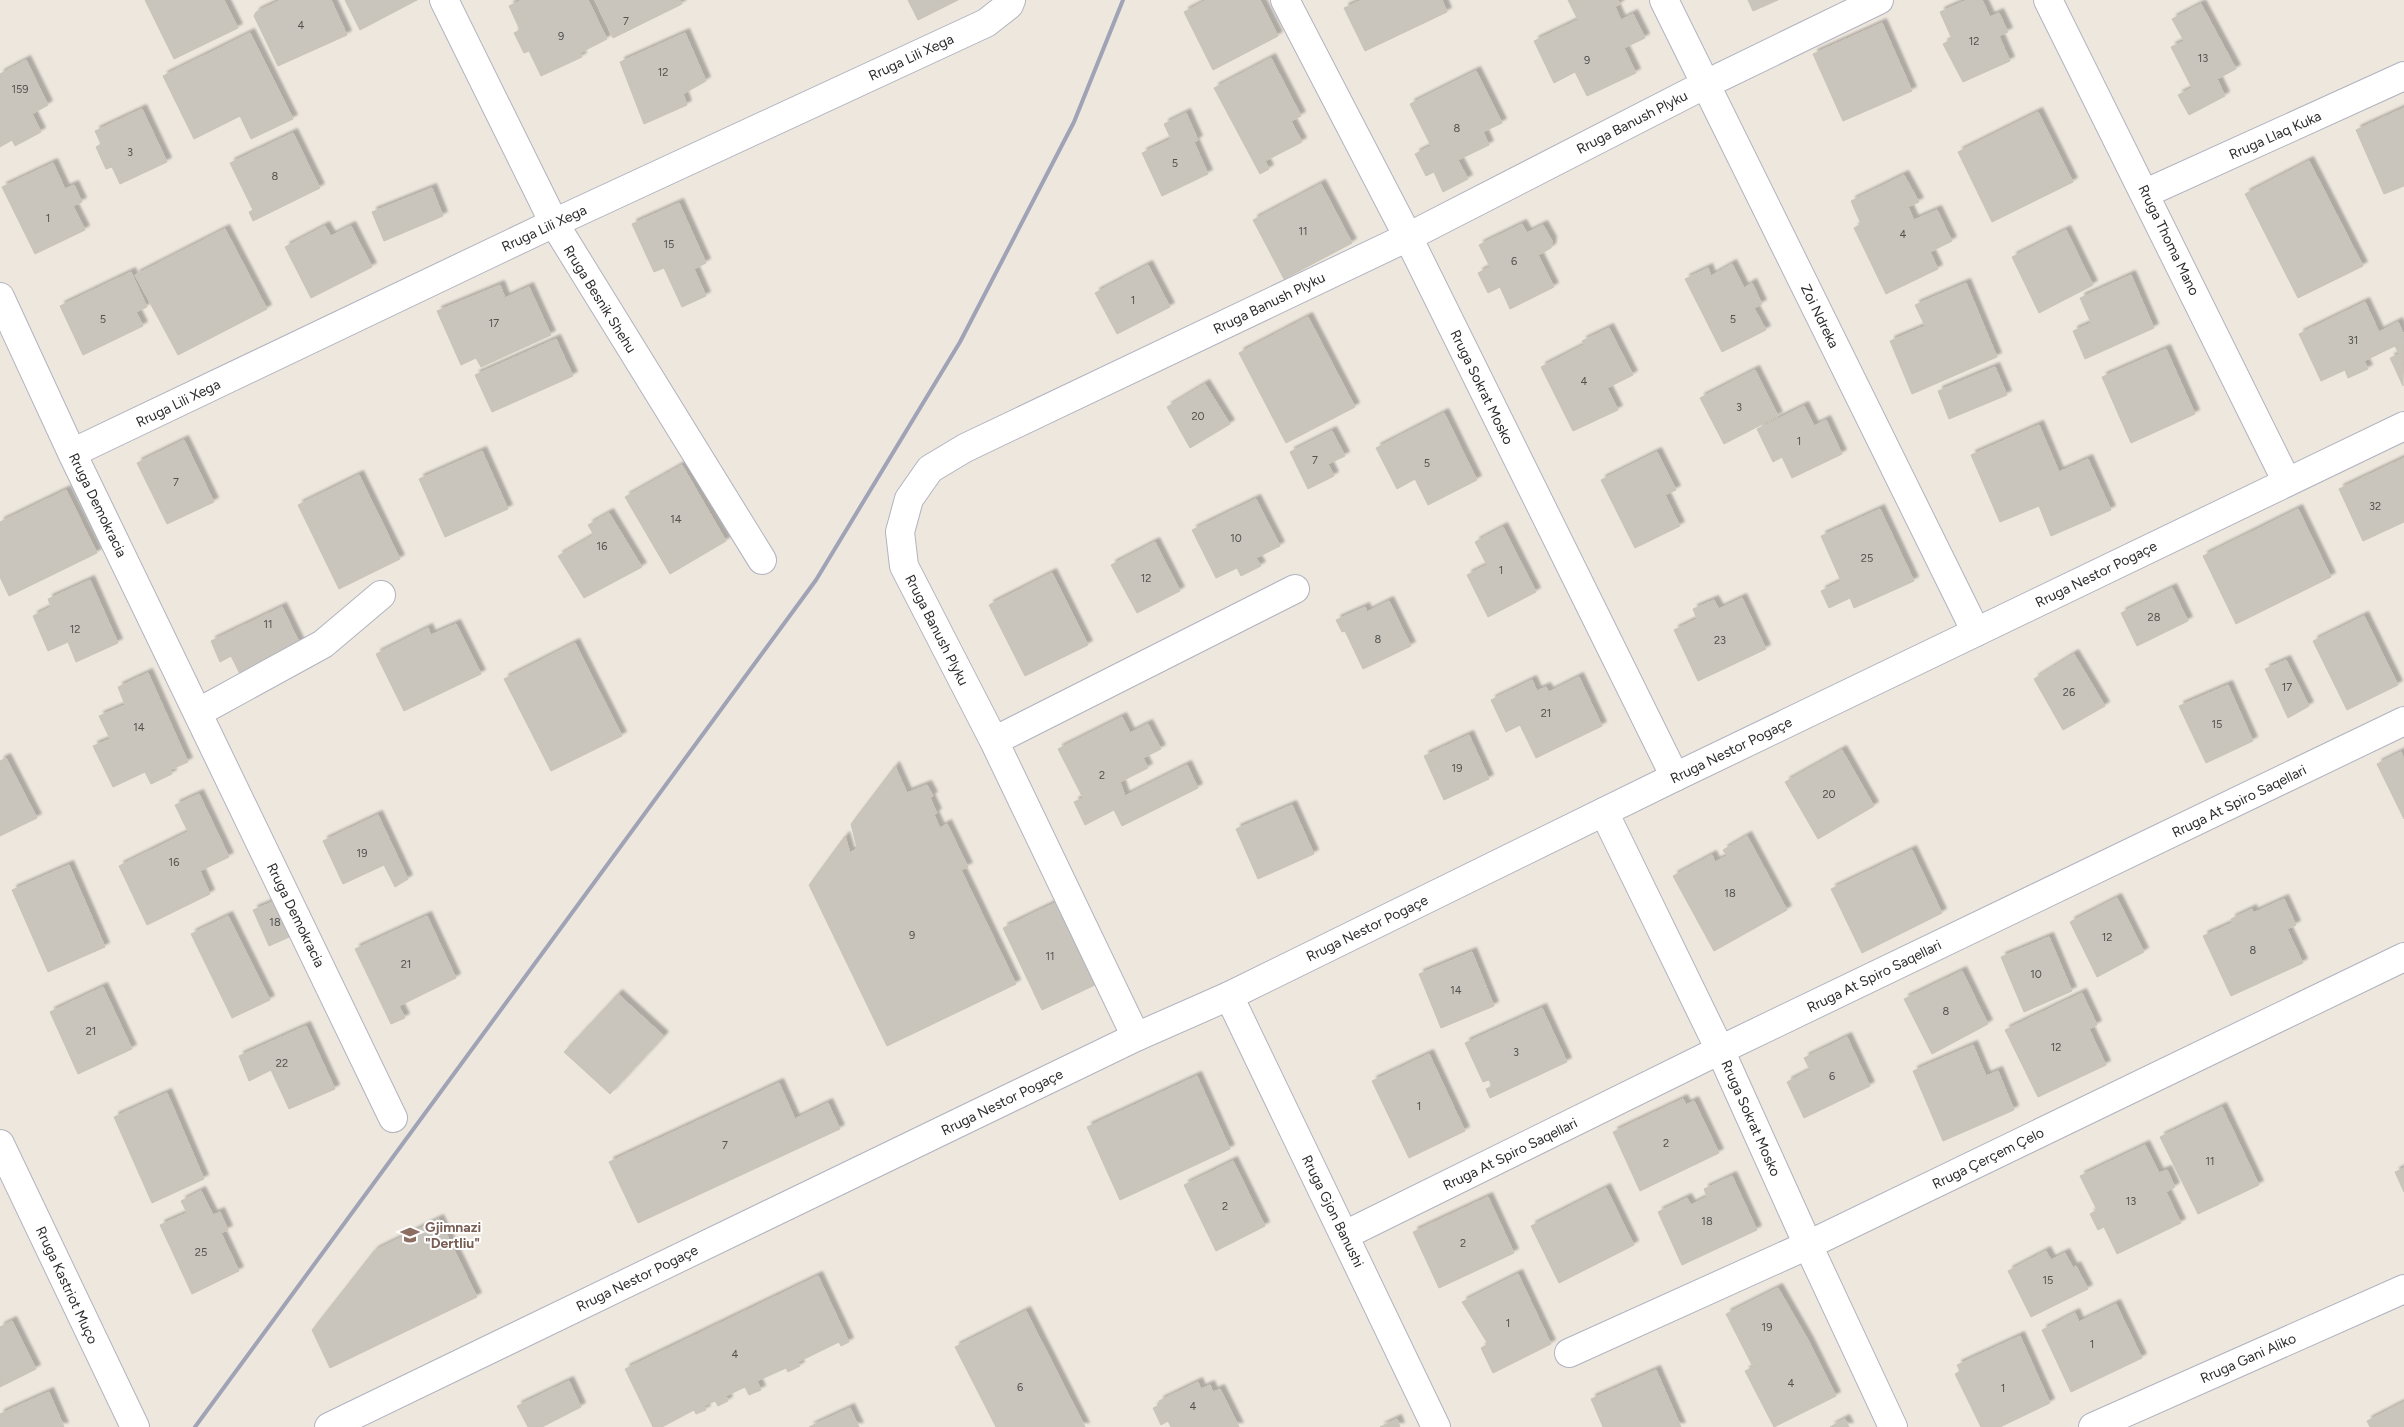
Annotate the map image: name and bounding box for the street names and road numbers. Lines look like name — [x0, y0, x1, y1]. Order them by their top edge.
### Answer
street label: Rruga Lili Xega — [866, 30, 956, 85]
street label: Rruga Banush Plyku — [1574, 87, 1691, 158]
street label: Rruga Llaq Kuka — [2226, 108, 2324, 163]
street label: Rruga Thoma Mano — [2134, 182, 2203, 298]
street label: Rruga Lili Xega — [499, 201, 589, 256]
street label: Rruga Besnik Shehu — [560, 242, 640, 356]
street label: Rruga Banush Plyku — [1210, 269, 1328, 338]
street label: Zoi Ndreka — [1797, 281, 1842, 351]
street label: Rruga Sokrat Mosko — [1446, 327, 1517, 447]
street label: Rruga Lili Xega — [133, 376, 223, 431]
street label: Rruga Demokracia — [65, 450, 130, 560]
street label: Rruga Nestor Pogaçe — [2033, 537, 2160, 611]
street label: Rruga Banush Plyku — [901, 572, 972, 689]
street label: Rruga Nestor Pogaçe — [1668, 713, 1795, 787]
street label: Rruga At Spiro Saqellari — [2169, 761, 2309, 841]
street label: Rruga Demokracia — [263, 860, 328, 970]
street label: Rruga Nestor Pogaçe — [1304, 891, 1431, 965]
street label: Rruga At Spiro Saqellari — [1804, 936, 1944, 1016]
street label: Rruga Sokrat Mosko — [1717, 1057, 1784, 1179]
street label: Rruga Nestor Pogaçe — [939, 1065, 1066, 1139]
street label: Rruga At Spiro Saqellari — [1440, 1114, 1580, 1194]
street label: Rruga Çerçem Çelo — [1930, 1124, 2047, 1193]
street label: Rruga Gjon Banushi — [1298, 1152, 1367, 1270]
street label: Rruga Kastriot Muço — [32, 1224, 101, 1347]
street label: Rruga Nestor Pogaçe — [574, 1241, 701, 1315]
street label: Rruga Gani Aliko — [2198, 1330, 2299, 1387]

